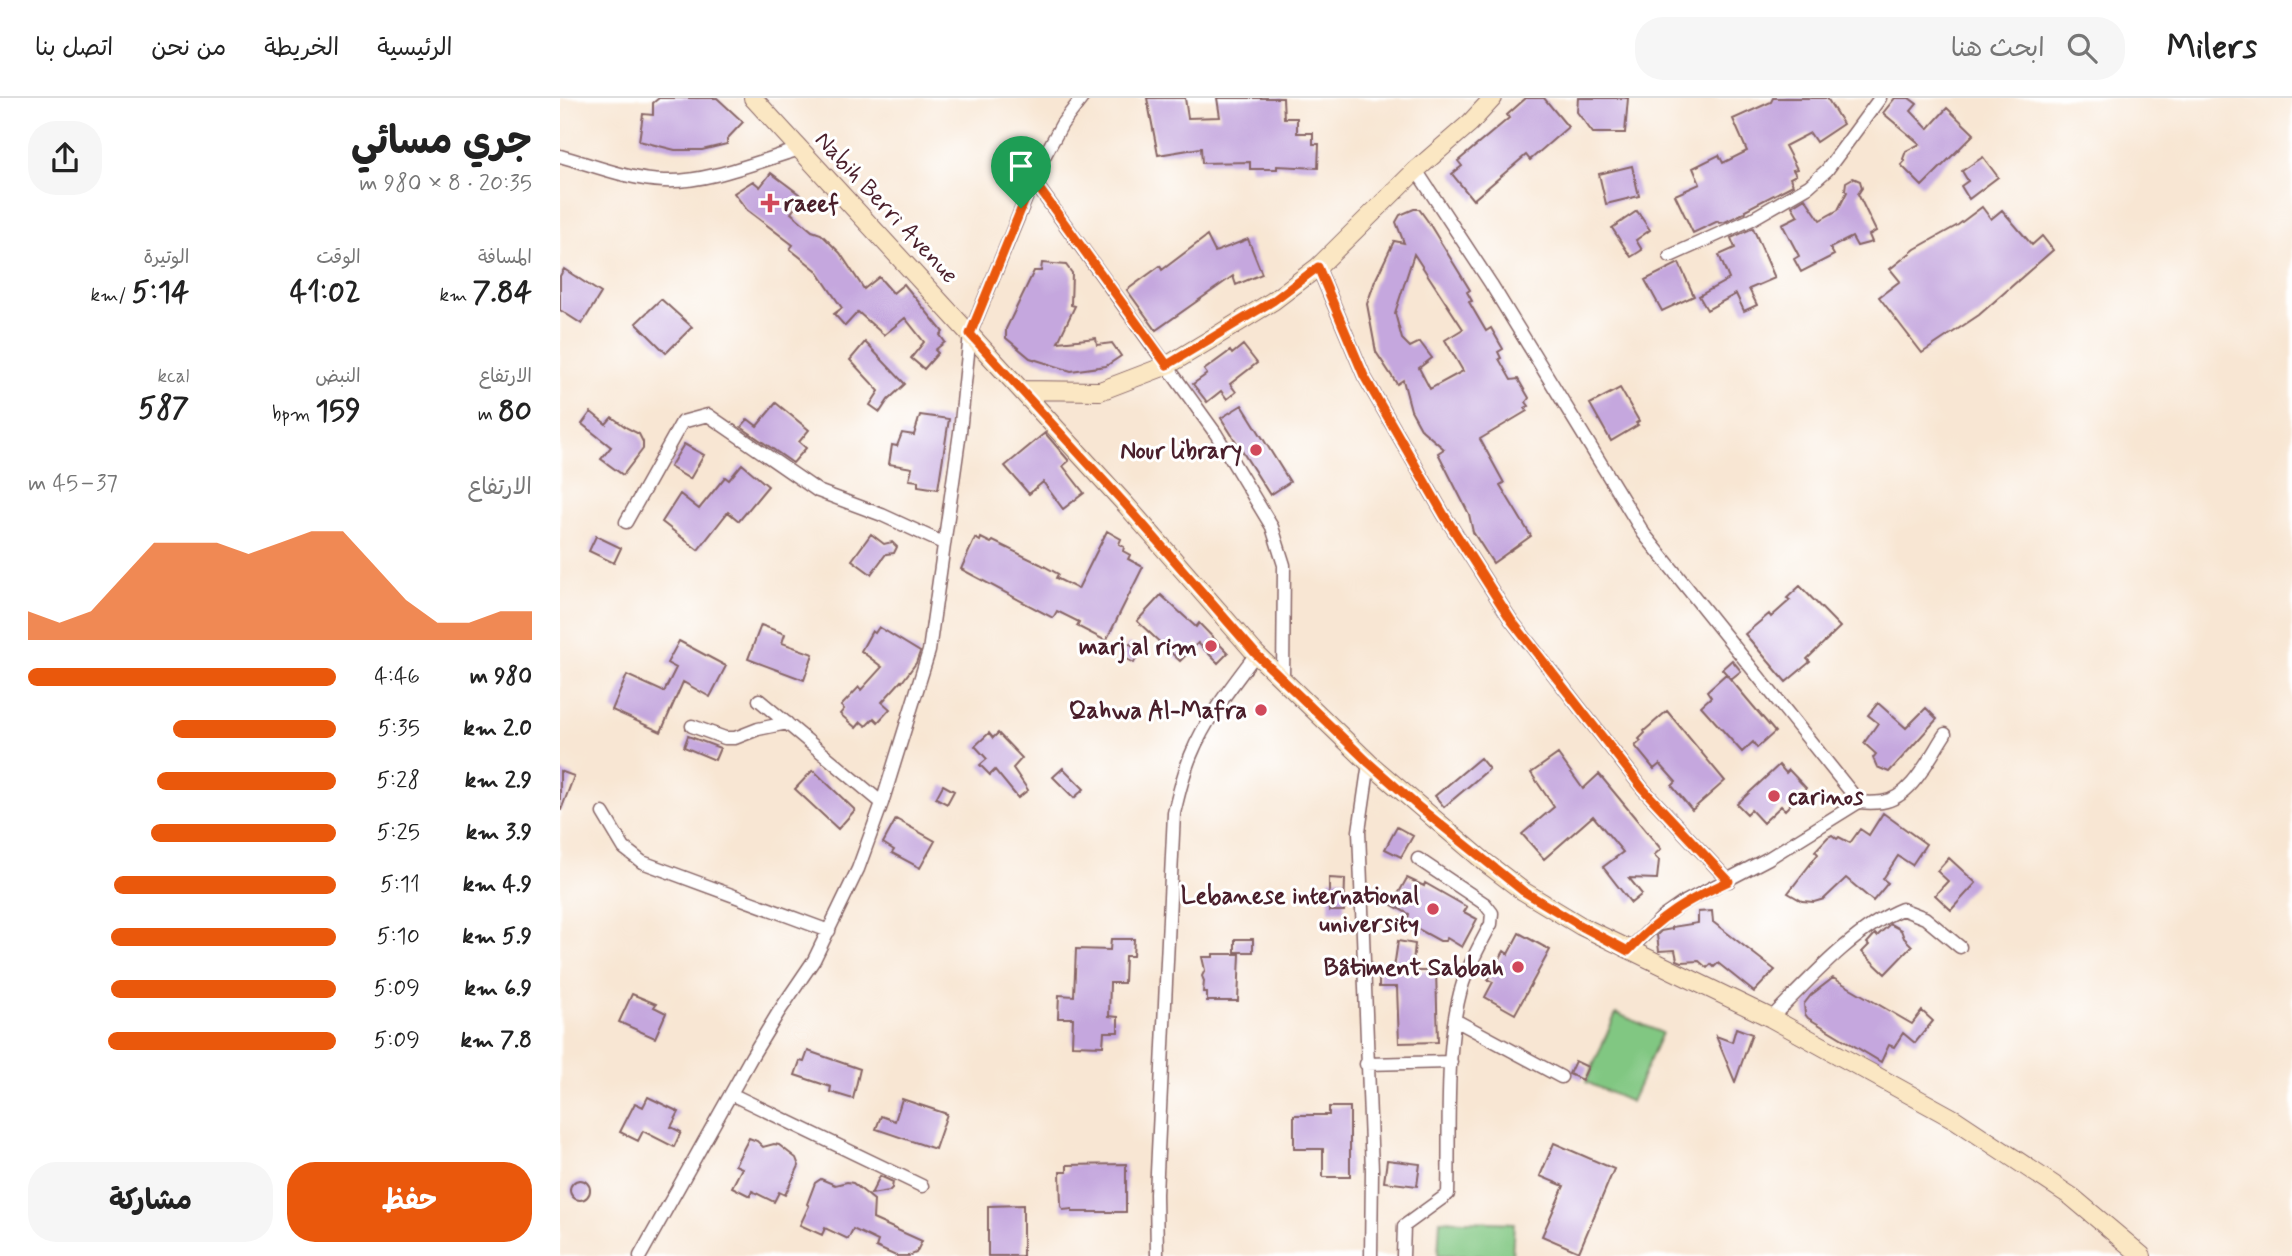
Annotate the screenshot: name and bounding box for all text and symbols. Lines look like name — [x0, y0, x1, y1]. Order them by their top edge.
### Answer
search box — [1635, 17, 2125, 80]
text: Milers — [2167, 26, 2257, 70]
icon: search — [2063, 29, 2101, 67]
text: ابحث هنا — [1951, 32, 2045, 66]
text: اتصل بنا — [35, 33, 113, 64]
text: من نحن — [151, 33, 226, 64]
text: الخريطة — [264, 33, 339, 64]
text: الرئيسية — [377, 33, 453, 64]
text: جري مسائي — [351, 118, 532, 167]
button: share — [28, 121, 102, 195]
street label: Nabih Berri Avenue — [807, 125, 964, 291]
pin — [991, 136, 1051, 208]
icon: arrive — [1002, 147, 1040, 185]
text: 20:35 · 8 × 980 m — [359, 169, 532, 199]
place label: raeef — [784, 189, 840, 220]
marker: raeef — [762, 195, 778, 211]
text: الوتيرة — [143, 245, 189, 270]
text: الوقت — [316, 245, 361, 270]
text: المسافة — [478, 245, 532, 270]
text: 5:14 — [132, 273, 189, 312]
text: 41:02 — [290, 273, 361, 312]
text: 7.84 — [472, 273, 532, 312]
text: /km — [91, 283, 132, 308]
text: km — [440, 283, 472, 308]
text: kcal — [157, 364, 189, 389]
text: النبض — [315, 364, 361, 389]
text: الارتفاع — [479, 364, 532, 389]
text: 587 — [138, 389, 189, 428]
text: 159 — [315, 392, 361, 431]
text: 80 — [498, 392, 532, 431]
text: bpm — [272, 402, 315, 427]
text: m — [478, 402, 498, 427]
place label: Nour library — [1120, 436, 1242, 467]
marker: Nour library — [1248, 442, 1264, 458]
text: 37–45 m — [28, 469, 118, 499]
text: الارتفاع — [468, 473, 532, 503]
place label: marj al rim — [1079, 632, 1197, 664]
marker: marj al rim — [1203, 638, 1219, 654]
text: 4:46 — [374, 662, 420, 692]
text: 980 m — [470, 662, 532, 692]
place label: Qahwa Al-Mafra — [1069, 696, 1247, 727]
marker: Qahwa Al-Mafra — [1253, 702, 1269, 718]
text: 5:35 — [377, 714, 420, 744]
text: 2.0 km — [463, 714, 532, 744]
text: 5:28 — [376, 766, 420, 796]
text: 2.9 km — [465, 766, 532, 796]
place label: carinos — [1788, 782, 1864, 813]
marker: carinos — [1766, 788, 1782, 804]
text: 5:25 — [377, 818, 420, 848]
text: 3.9 km — [466, 818, 532, 848]
text: 5:11 — [380, 870, 420, 900]
text: 4.9 km — [463, 870, 532, 900]
place label: Lebanese international university — [1181, 881, 1419, 940]
marker: Lebanese international university — [1425, 901, 1441, 917]
text: 5:10 — [377, 922, 420, 952]
text: 5.9 km — [462, 922, 532, 952]
place label: Bâtiment Sabbah — [1324, 953, 1504, 984]
marker: Bâtiment Sabbah — [1510, 959, 1526, 975]
text: 5:09 — [373, 974, 420, 1004]
text: 6.9 km — [464, 974, 532, 1004]
text: 5:09 — [373, 1026, 420, 1056]
text: 7.8 km — [461, 1026, 532, 1056]
button: مشاركة — [28, 1162, 273, 1242]
button: حفظ — [287, 1162, 532, 1242]

